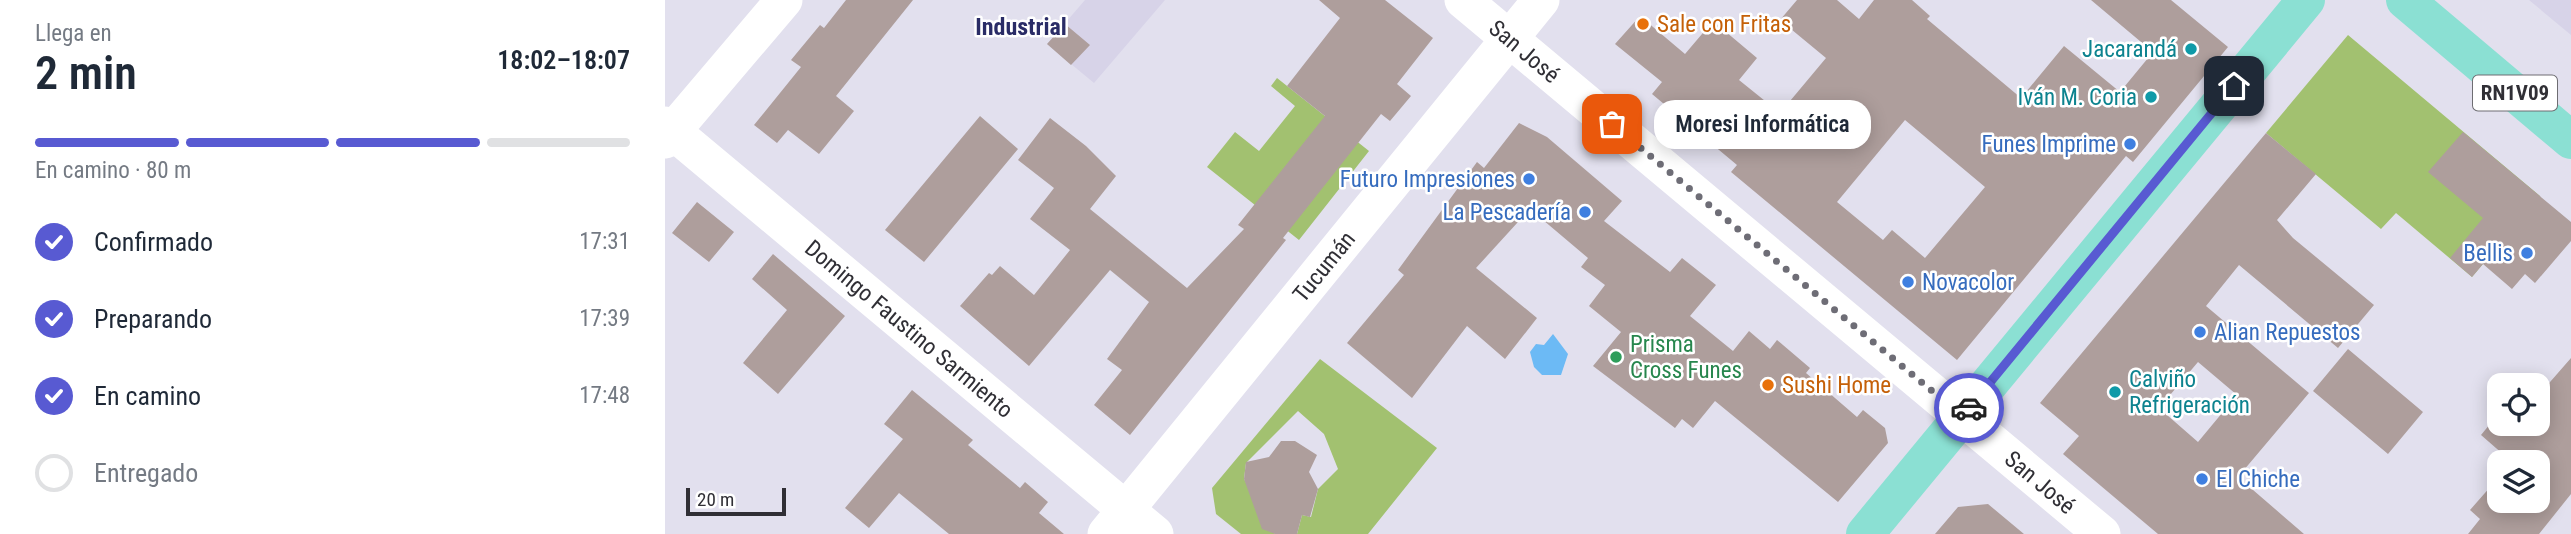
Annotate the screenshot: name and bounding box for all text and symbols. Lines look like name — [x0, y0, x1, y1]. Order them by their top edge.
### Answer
place label: Sale con Fritas — [1657, 11, 1791, 38]
district label: Industrial — [975, 13, 1067, 41]
street label: San José — [1484, 14, 1565, 88]
marker: Sale con Fritas — [1635, 16, 1651, 32]
text: Llega en — [35, 20, 112, 47]
place label: Jacarandá — [2082, 36, 2177, 63]
marker: Jacarandá — [2183, 41, 2199, 57]
text: 18:02–18:07 — [497, 45, 630, 75]
text: 2 min — [35, 46, 137, 100]
pin — [2204, 56, 2264, 116]
icon: home — [2215, 67, 2253, 105]
road number: RN1V09 — [2473, 76, 2557, 110]
place label: Iván M. Coria — [2018, 84, 2137, 111]
marker: Iván M. Coria — [2143, 89, 2159, 105]
pin — [1582, 94, 1642, 154]
callout: Moresi Informática — [1654, 100, 1871, 148]
icon: bag — [1593, 105, 1631, 143]
text: Moresi Informática — [1675, 111, 1850, 138]
place label: Funes Imprime — [1982, 131, 2116, 158]
marker: Funes Imprime — [2122, 136, 2138, 152]
text: En camino · 80 m — [35, 157, 191, 184]
place label: Futuro Impresiones — [1340, 166, 1515, 193]
marker: Futuro Impresiones — [1521, 171, 1537, 187]
place label: La Pescadería — [1443, 199, 1571, 226]
marker: La Pescadería — [1577, 204, 1593, 220]
icon: check — [35, 223, 73, 261]
street label: Tucumán — [1287, 226, 1361, 307]
text: Confirmado — [94, 227, 213, 257]
text: 17:31 — [579, 228, 630, 255]
street label: Domingo Faustino Sarmiento — [800, 234, 1019, 423]
place label: Bellis — [2463, 240, 2513, 267]
marker: Bellis — [2519, 245, 2535, 261]
place label: Novacolor — [1922, 269, 2014, 296]
marker: Novacolor — [1900, 274, 1916, 290]
icon: check — [35, 300, 73, 338]
text: Preparando — [94, 304, 212, 334]
text: 17:39 — [579, 305, 630, 332]
place label: Alian Repuestos — [2214, 319, 2361, 346]
marker: Alian Repuestos — [2192, 324, 2208, 340]
place label: Prisma Cross Funes — [1630, 331, 1742, 384]
marker: Prisma Cross Funes — [1608, 349, 1624, 365]
place label: Calviño Refrigeración — [2129, 366, 2250, 419]
place label: Sushi Home — [1782, 372, 1891, 399]
courier — [1934, 373, 2004, 443]
map controls — [2487, 373, 2550, 513]
button: locate — [2487, 373, 2550, 436]
icon: check — [35, 377, 73, 415]
marker: Sushi Home — [1760, 377, 1776, 393]
text: En camino — [94, 381, 201, 411]
text: 17:48 — [579, 382, 630, 409]
marker: Calviño Refrigeración — [2107, 384, 2123, 400]
icon: car — [1950, 389, 1988, 427]
street label: San José — [1999, 445, 2081, 519]
button: layers — [2487, 450, 2550, 513]
text: Entregado — [94, 458, 198, 488]
place label: El Chiche — [2216, 466, 2300, 493]
marker: El Chiche — [2194, 471, 2210, 487]
scale bar — [686, 485, 786, 517]
text: 20 m — [697, 488, 734, 511]

